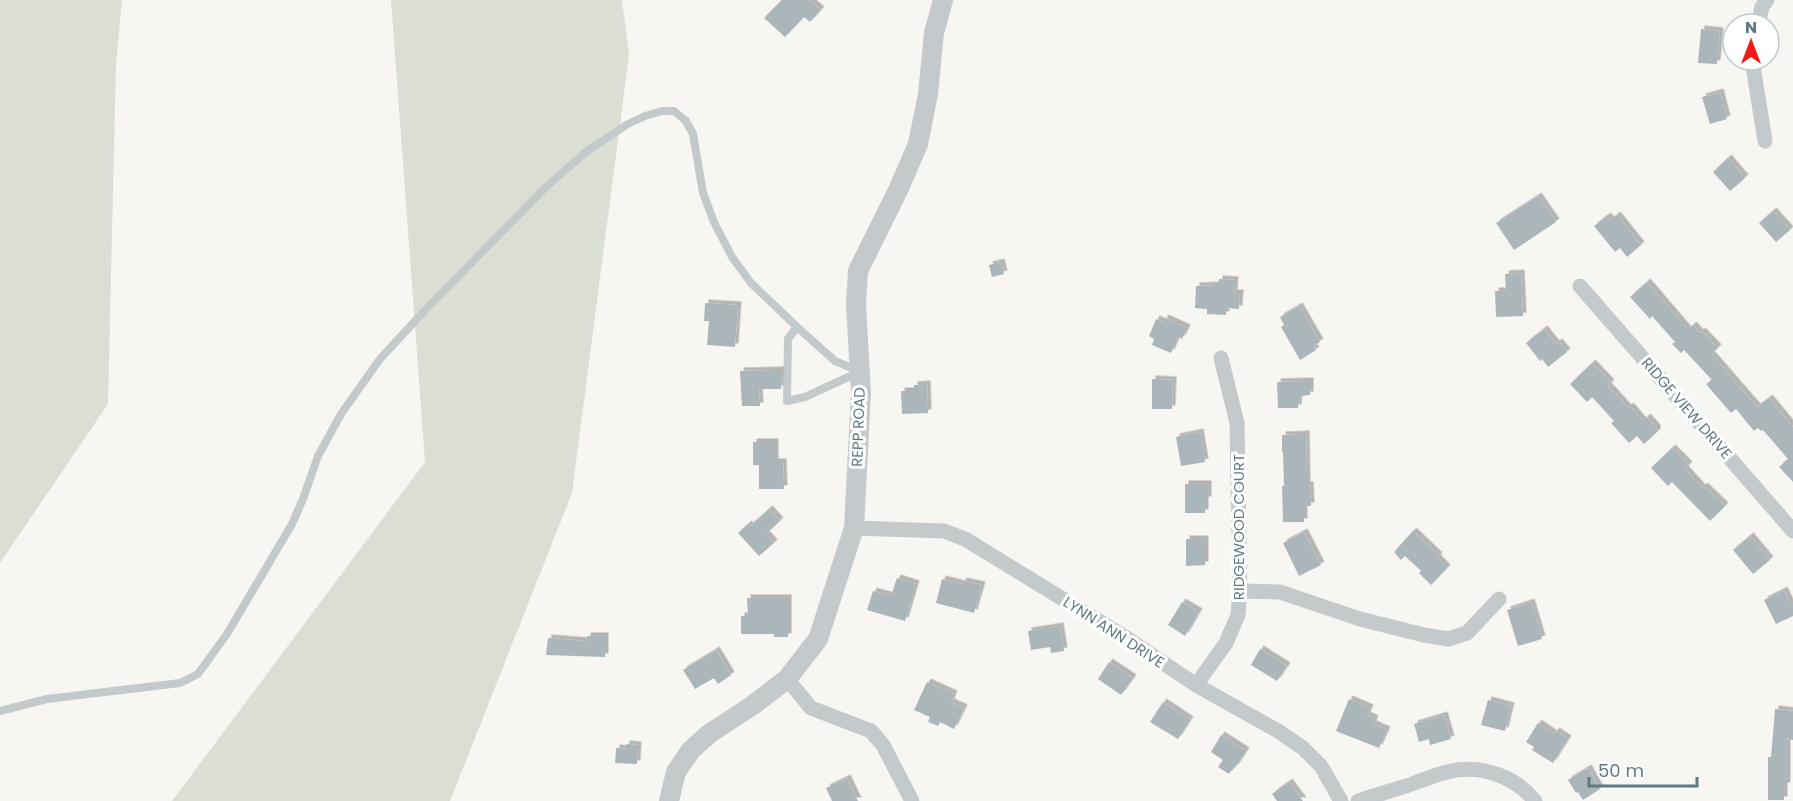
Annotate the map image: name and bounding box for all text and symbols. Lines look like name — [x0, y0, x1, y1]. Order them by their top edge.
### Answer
north arrow — [1721, 12, 1781, 72]
text: N — [1745, 16, 1757, 39]
street label: RIDGE VIEW DRIVE — [1637, 353, 1737, 463]
street label: REPP ROAD — [846, 387, 870, 467]
street label: RIDGEWOOD COURT — [1228, 454, 1249, 600]
street label: LYNN ANN DRIVE — [1059, 591, 1169, 673]
scale bar — [1589, 750, 1697, 788]
text: 50 m — [1598, 758, 1644, 783]

